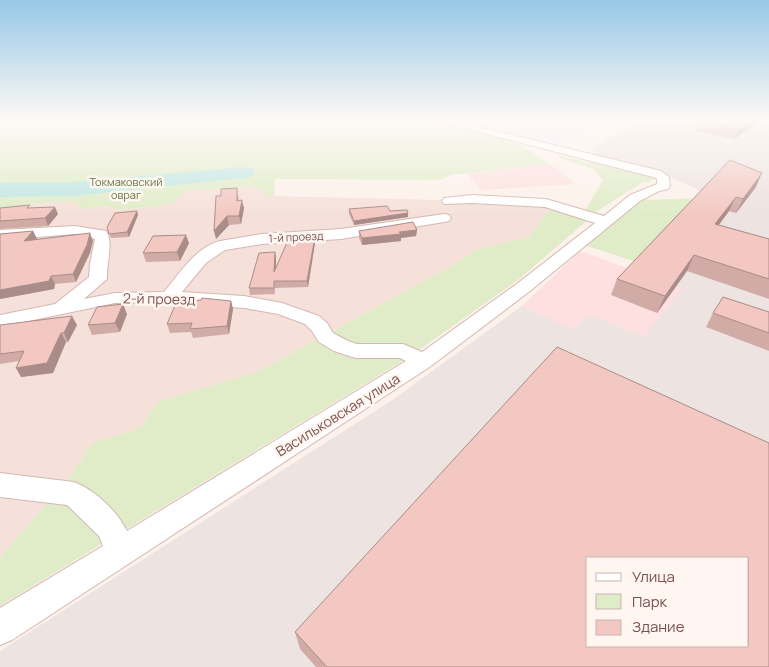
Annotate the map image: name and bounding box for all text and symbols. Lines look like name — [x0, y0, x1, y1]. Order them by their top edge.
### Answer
park label: Токмаковский овраг — [89, 174, 163, 202]
street label: 1-й проезд — [268, 228, 324, 245]
street label: 2-й проезд — [123, 288, 195, 309]
street label: Васильковская улица — [272, 369, 403, 460]
legend — [586, 557, 749, 647]
text: Улица — [632, 566, 675, 587]
text: Парк — [632, 591, 668, 612]
text: Здание — [632, 616, 685, 637]

